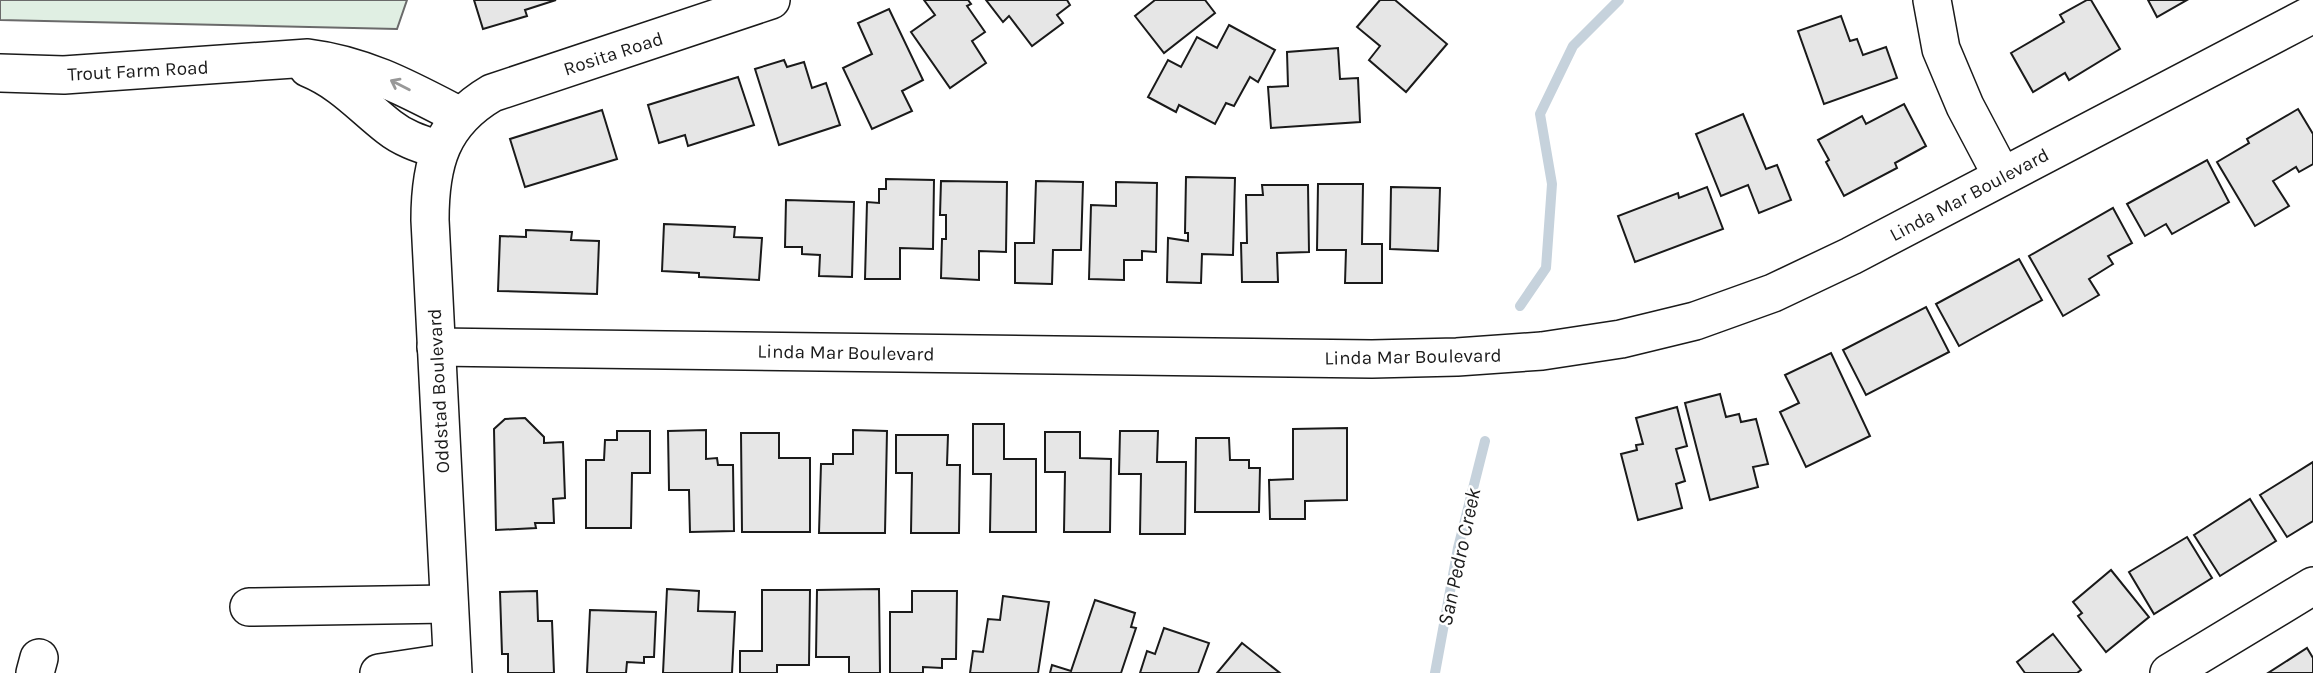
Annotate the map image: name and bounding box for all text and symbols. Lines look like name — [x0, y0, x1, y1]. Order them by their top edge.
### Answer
street label: Rosita Road — [561, 27, 666, 80]
street label: Trout Farm Road — [67, 56, 209, 86]
one-way arrow — [390, 77, 410, 91]
street label: Linda Mar Boulevard — [1886, 144, 2053, 246]
street label: Oddstad Boulevard — [424, 308, 454, 474]
street label: Linda Mar Boulevard — [757, 340, 935, 366]
street label: Linda Mar Boulevard — [1324, 344, 1502, 370]
water label: San Pedro Creek — [1433, 486, 1485, 628]

